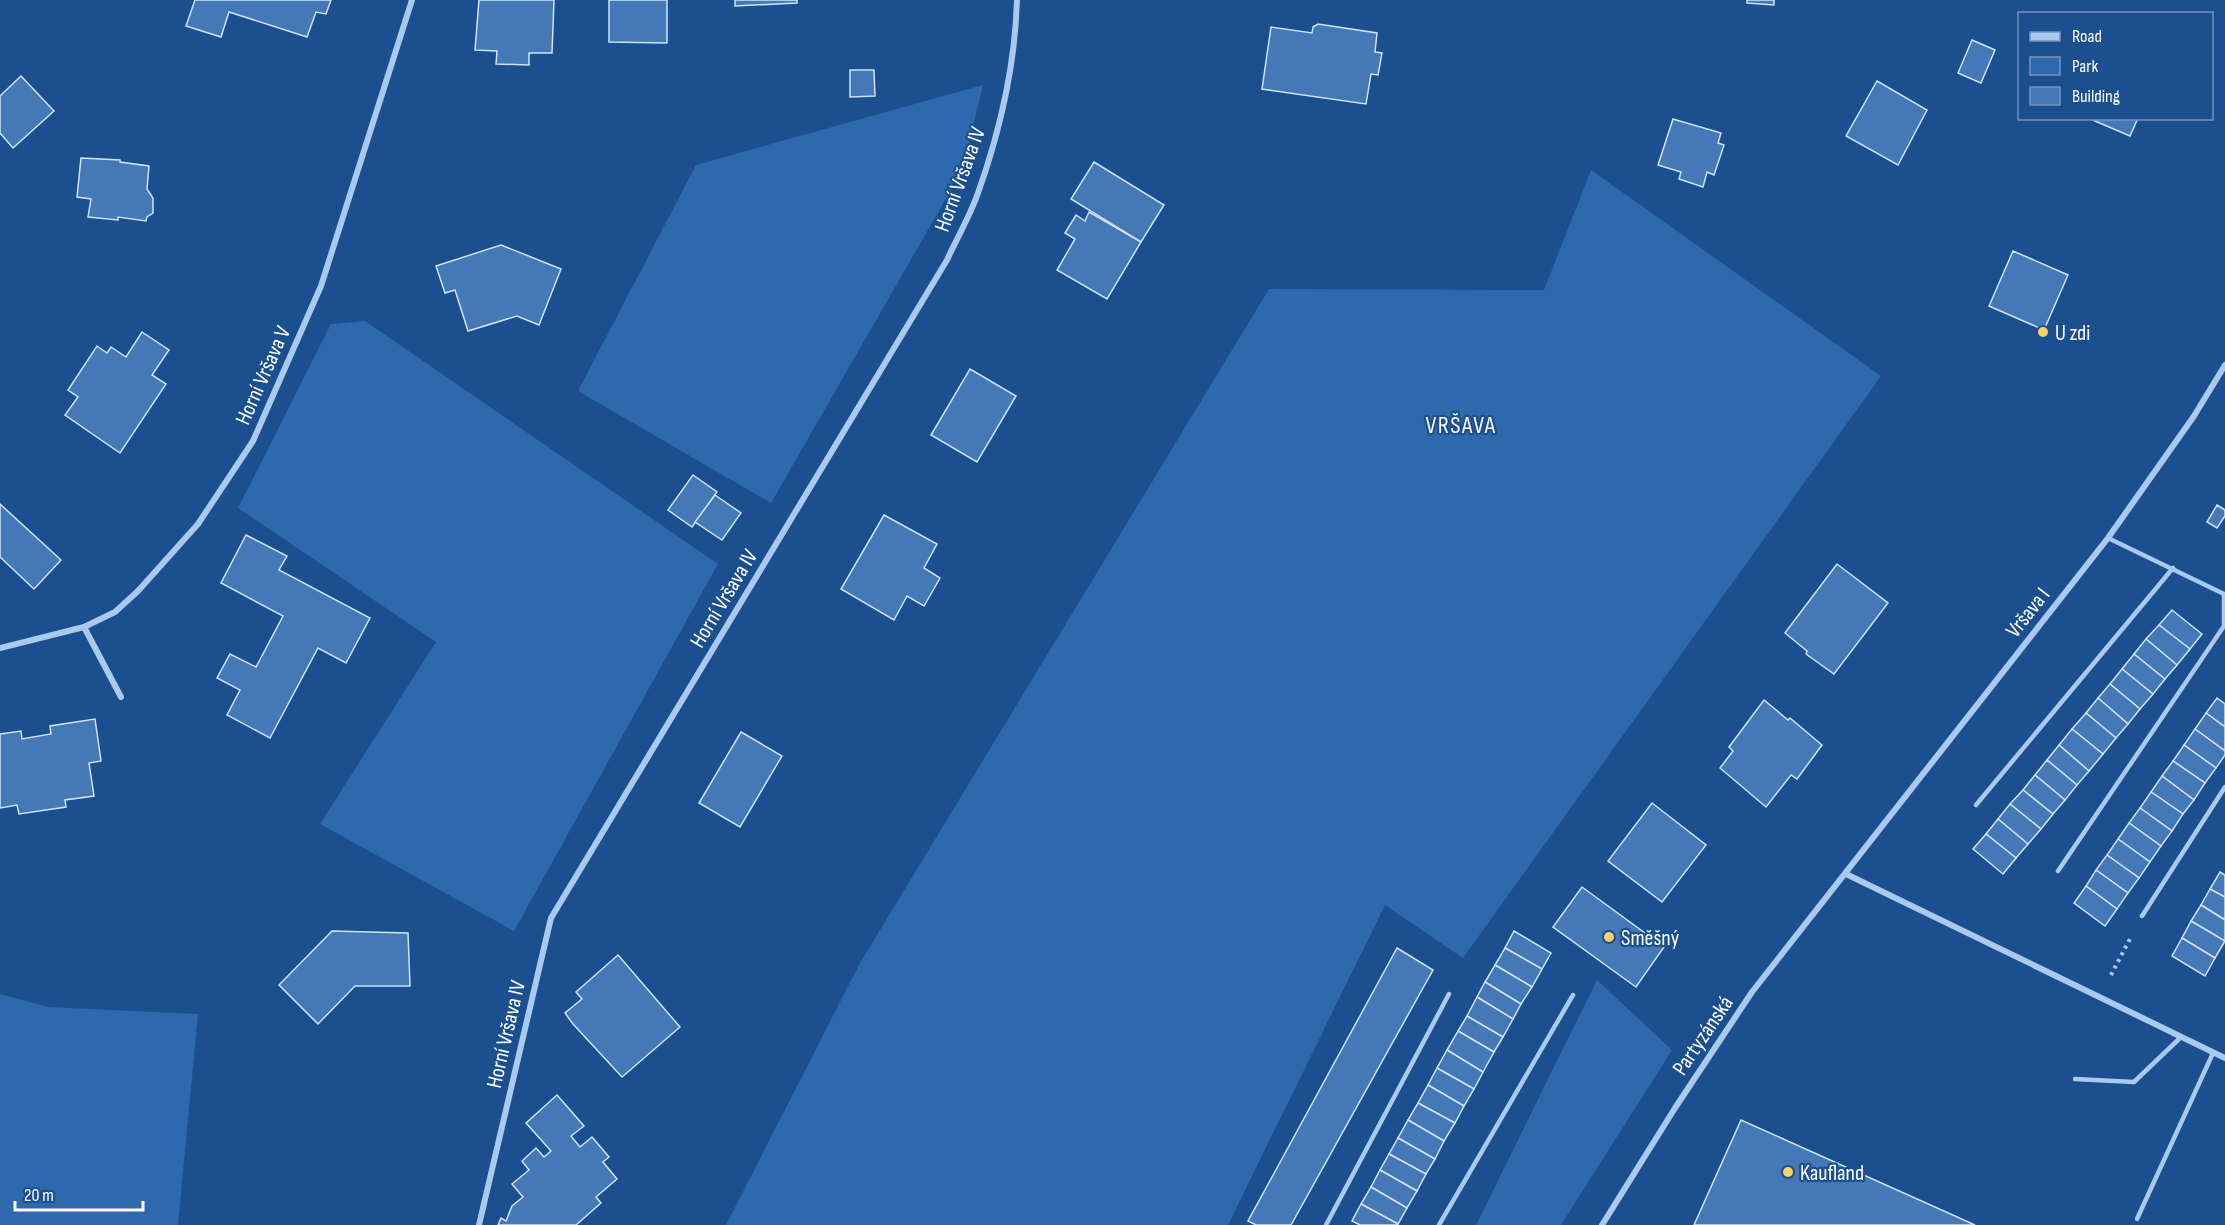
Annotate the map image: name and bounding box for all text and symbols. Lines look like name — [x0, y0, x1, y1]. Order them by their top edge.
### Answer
legend — [2018, 12, 2213, 120]
text: Road — [2072, 26, 2102, 47]
text: Park — [2072, 56, 2098, 77]
text: Building — [2072, 86, 2120, 107]
street label: Horní Vršava IV — [929, 123, 992, 236]
place label: U zdi — [2055, 320, 2090, 347]
street label: Horní Vršava V — [230, 322, 297, 429]
marker: U zdi — [2036, 325, 2050, 339]
district label: VRŠAVA — [1425, 411, 1497, 440]
street label: Horní Vršava IV — [684, 545, 764, 653]
street label: Vršava I — [2000, 582, 2056, 643]
place label: Směšný — [1621, 925, 1680, 952]
marker: Směšný — [1602, 930, 1616, 944]
street label: Horní Vršava IV — [481, 978, 532, 1091]
street label: Partyzánská — [1667, 991, 1740, 1081]
place label: Kaufland — [1800, 1160, 1864, 1187]
marker: Kaufland — [1781, 1165, 1795, 1179]
scale bar — [15, 1174, 142, 1212]
text: 20 m — [24, 1185, 54, 1206]

